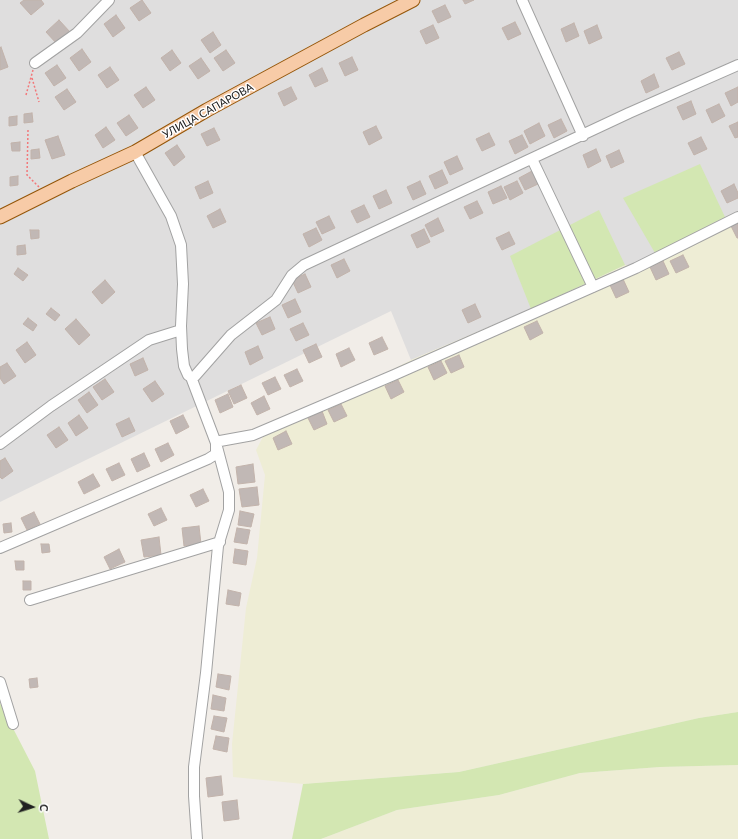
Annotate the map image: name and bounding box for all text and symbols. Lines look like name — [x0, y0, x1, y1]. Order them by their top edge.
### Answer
street label: УЛИЦА САПАРОВА — [160, 81, 256, 141]
north arrow — [12, 787, 52, 827]
text: С — [38, 804, 51, 812]

